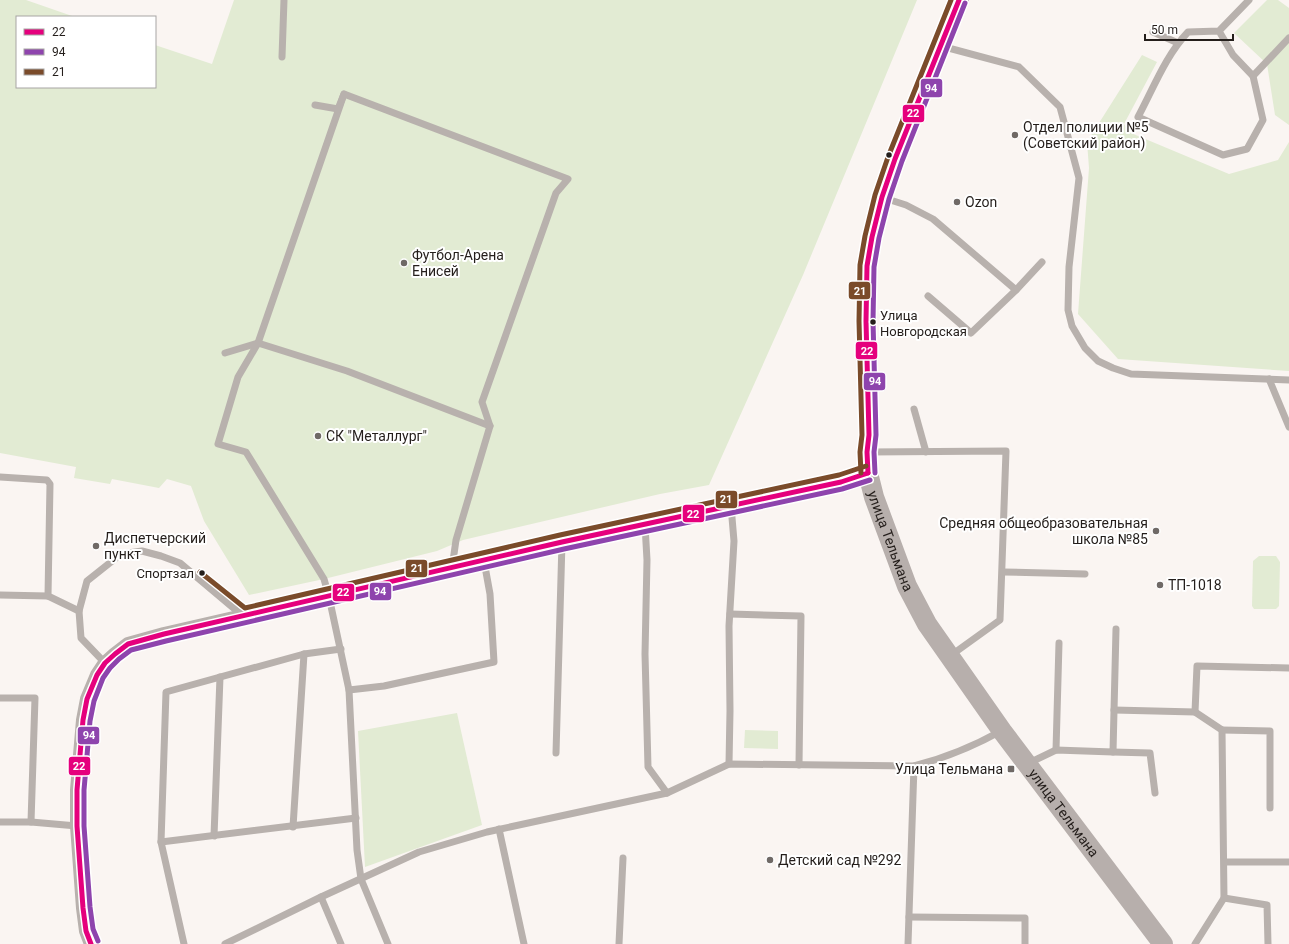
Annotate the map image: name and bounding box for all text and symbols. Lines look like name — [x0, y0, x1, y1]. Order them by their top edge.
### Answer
legend — [16, 16, 156, 88]
scale bar — [1145, 16, 1233, 42]
text: 50 m — [1151, 23, 1178, 37]
text: 22 — [52, 25, 66, 39]
text: 94 — [52, 45, 66, 59]
text: 21 — [52, 65, 66, 79]
line badge: 94 — [920, 78, 943, 98]
text: 94 — [925, 82, 938, 95]
line badge: 22 — [902, 104, 925, 123]
text: 22 — [907, 107, 919, 120]
place label: Отдел полиции №5 (Советский район) — [1023, 119, 1149, 152]
marker: Отдел полиции №5 (Советский район) — [1010, 130, 1020, 140]
unlabelled marker — [884, 150, 894, 160]
place label: Ozon — [965, 194, 997, 210]
marker: Ozon — [952, 197, 962, 207]
place label: Футбол-Арена Енисей — [412, 247, 504, 279]
marker: Футбол-Арена Енисей — [399, 258, 409, 268]
line badge: 21 — [848, 281, 871, 300]
text: 21 — [854, 285, 866, 298]
place label: Улица Новгородская — [880, 308, 967, 339]
marker: Улица Новгородская — [868, 317, 878, 327]
line badge: 22 — [855, 341, 878, 360]
text: 22 — [861, 345, 873, 358]
line badge: 94 — [863, 372, 886, 391]
text: 94 — [869, 375, 882, 388]
place label: СК "Металлург" — [326, 428, 427, 444]
marker: СК "Металлург" — [313, 431, 323, 441]
street label: улица Тельмана — [865, 489, 916, 594]
line badge: 21 — [715, 490, 738, 509]
text: 21 — [720, 493, 732, 506]
line badge: 22 — [682, 504, 705, 523]
text: 22 — [687, 508, 699, 521]
place label: Средняя общеобразовательная школа №85 — [939, 515, 1148, 547]
marker: Средняя общеобразовательная школа №85 — [1151, 526, 1161, 536]
place label: Диспетчерский пункт — [104, 530, 206, 562]
marker: Диспетчерский пункт — [91, 541, 101, 551]
line badge: 21 — [405, 559, 428, 578]
text: 21 — [411, 562, 423, 575]
place label: Спортзал — [136, 566, 194, 581]
marker: Спортзал — [197, 568, 207, 578]
place label: ТП-1018 — [1168, 577, 1222, 593]
marker: ТП-1018 — [1155, 580, 1165, 590]
line badge: 94 — [369, 582, 392, 601]
line badge: 22 — [332, 583, 355, 602]
text: 94 — [374, 585, 387, 598]
text: 22 — [337, 586, 349, 599]
line badge: 94 — [77, 726, 100, 745]
text: 94 — [83, 729, 96, 742]
line badge: 22 — [68, 756, 91, 776]
text: 22 — [73, 760, 85, 773]
place label: Улица Тельмана — [895, 761, 1003, 777]
marker: Улица Тельмана — [1006, 764, 1016, 774]
street label: улица Тельмана — [1025, 765, 1102, 860]
place label: Детский сад №292 — [778, 852, 902, 868]
marker: Детский сад №292 — [765, 855, 775, 865]

